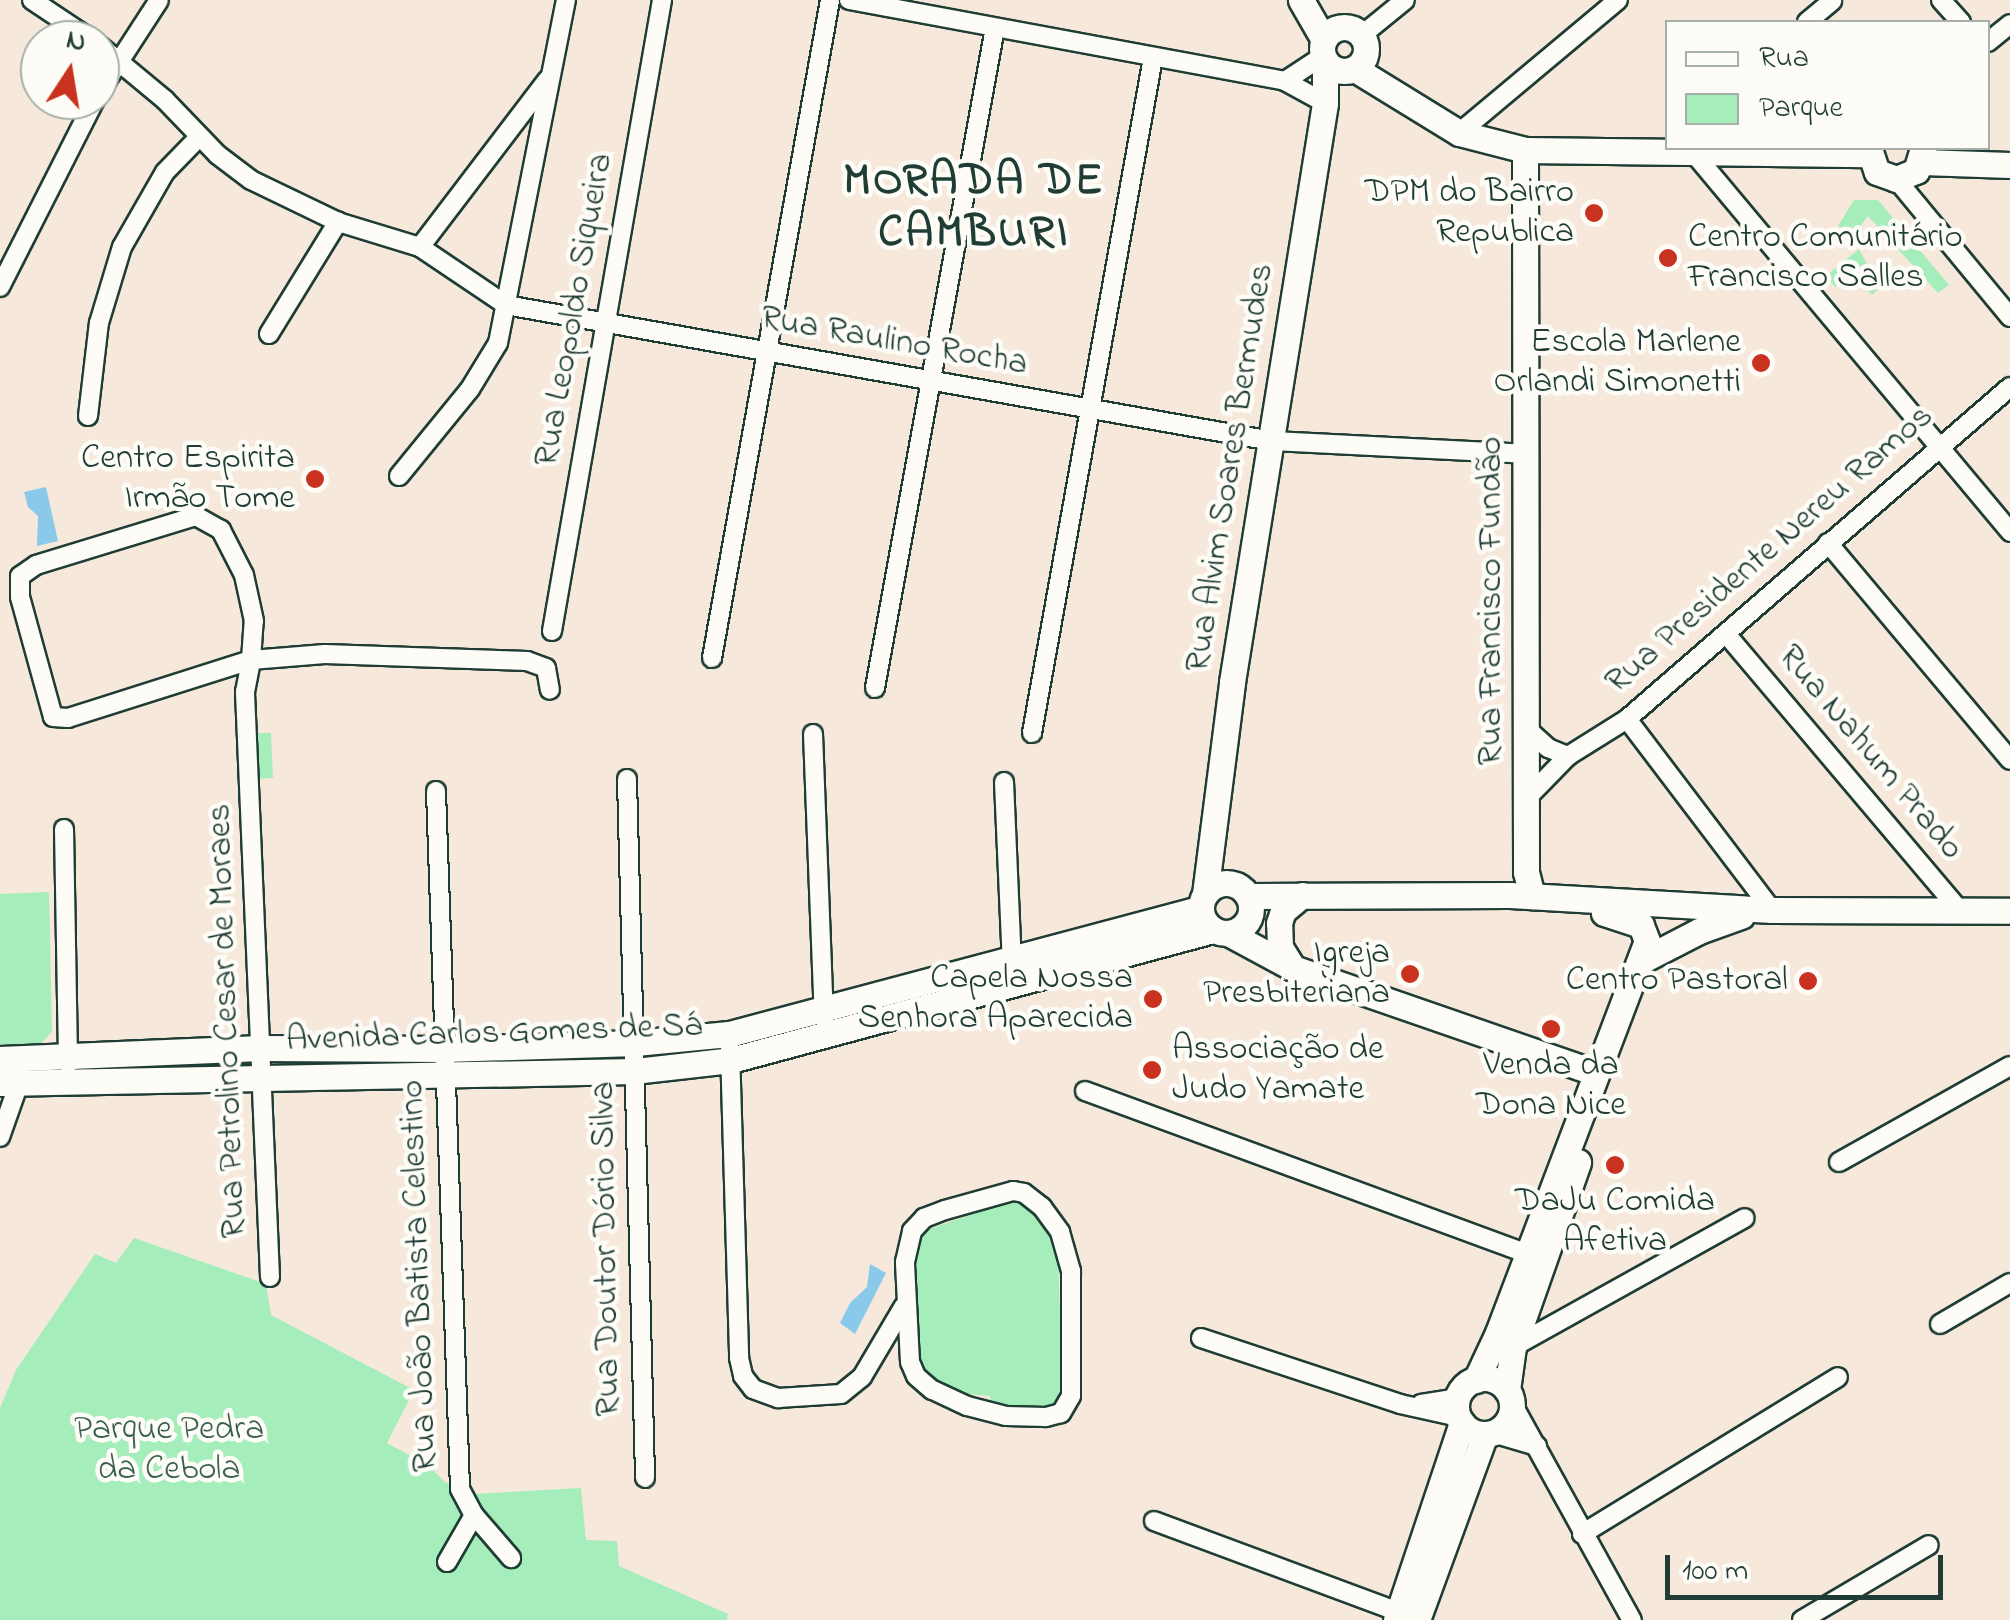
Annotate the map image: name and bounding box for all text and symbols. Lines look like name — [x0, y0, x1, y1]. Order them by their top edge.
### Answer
north arrow — [20, 20, 120, 120]
text: N — [62, 20, 89, 64]
legend — [1665, 20, 1990, 150]
text: Rua — [1759, 37, 1809, 81]
text: Parque — [1759, 87, 1843, 131]
street label: Rua Leopoldo Siqueira — [527, 150, 623, 470]
district label: MORADA DE CAMBURI — [843, 156, 1105, 262]
place label: DPM do Bairro Republica — [1365, 172, 1574, 254]
marker: DPM do Bairro Republica — [1583, 202, 1605, 224]
place label: Centro Comunitário Francisco Salles — [1688, 217, 1963, 299]
marker: Centro Comunitário Francisco Salles — [1657, 247, 1679, 269]
street label: Rua Alvim Soares Bermudes — [1178, 261, 1284, 675]
street label: Rua Raulino Rocha — [757, 298, 1031, 386]
place label: Escola Marlene Orlandi Simonetti — [1494, 322, 1741, 404]
marker: Escola Marlene Orlandi Simonetti — [1750, 352, 1772, 374]
street label: Rua Presidente Nereu Ramos — [1598, 396, 1942, 704]
street label: Rua Francisco Fundão — [1471, 437, 1513, 765]
place label: Centro Espirita Irmão Tome — [81, 438, 295, 520]
marker: Centro Espirita Irmão Tome — [304, 468, 326, 490]
street label: Rua Nahum Prado — [1768, 637, 1972, 869]
street label: Rua Petrolino Cesar de Moraes — [199, 803, 257, 1239]
place label: Igreja Presbiteriana — [1203, 933, 1390, 1015]
place label: Capela Nossa Senhora Aparecida — [858, 958, 1133, 1040]
place label: Centro Pastoral — [1566, 960, 1788, 1002]
marker: Igreja Presbiteriana — [1399, 963, 1421, 985]
marker: Centro Pastoral — [1797, 970, 1819, 992]
marker: Capela Nossa Senhora Aparecida — [1142, 988, 1164, 1010]
street label: Avenida Carlos Gomes de Sá — [285, 1006, 703, 1062]
marker: Venda da Dona Nice — [1540, 1018, 1562, 1040]
place label: Associação de Judo Yamate — [1172, 1029, 1384, 1111]
place label: Venda da Dona Nice — [1476, 1045, 1626, 1127]
marker: Associação de Judo Yamate — [1141, 1059, 1163, 1081]
street label: Rua João Batista Celestino — [392, 1079, 448, 1473]
street label: Rua Doutor Dório Silva — [583, 1081, 631, 1417]
marker: DaJu Comida Afetiva — [1604, 1154, 1626, 1176]
place label: DaJu Comida Afetiva — [1515, 1181, 1715, 1263]
park label: Parque Pedra da Cebola — [74, 1409, 264, 1491]
scale bar — [1670, 1535, 1948, 1597]
text: 100 m — [1682, 1550, 1748, 1594]

